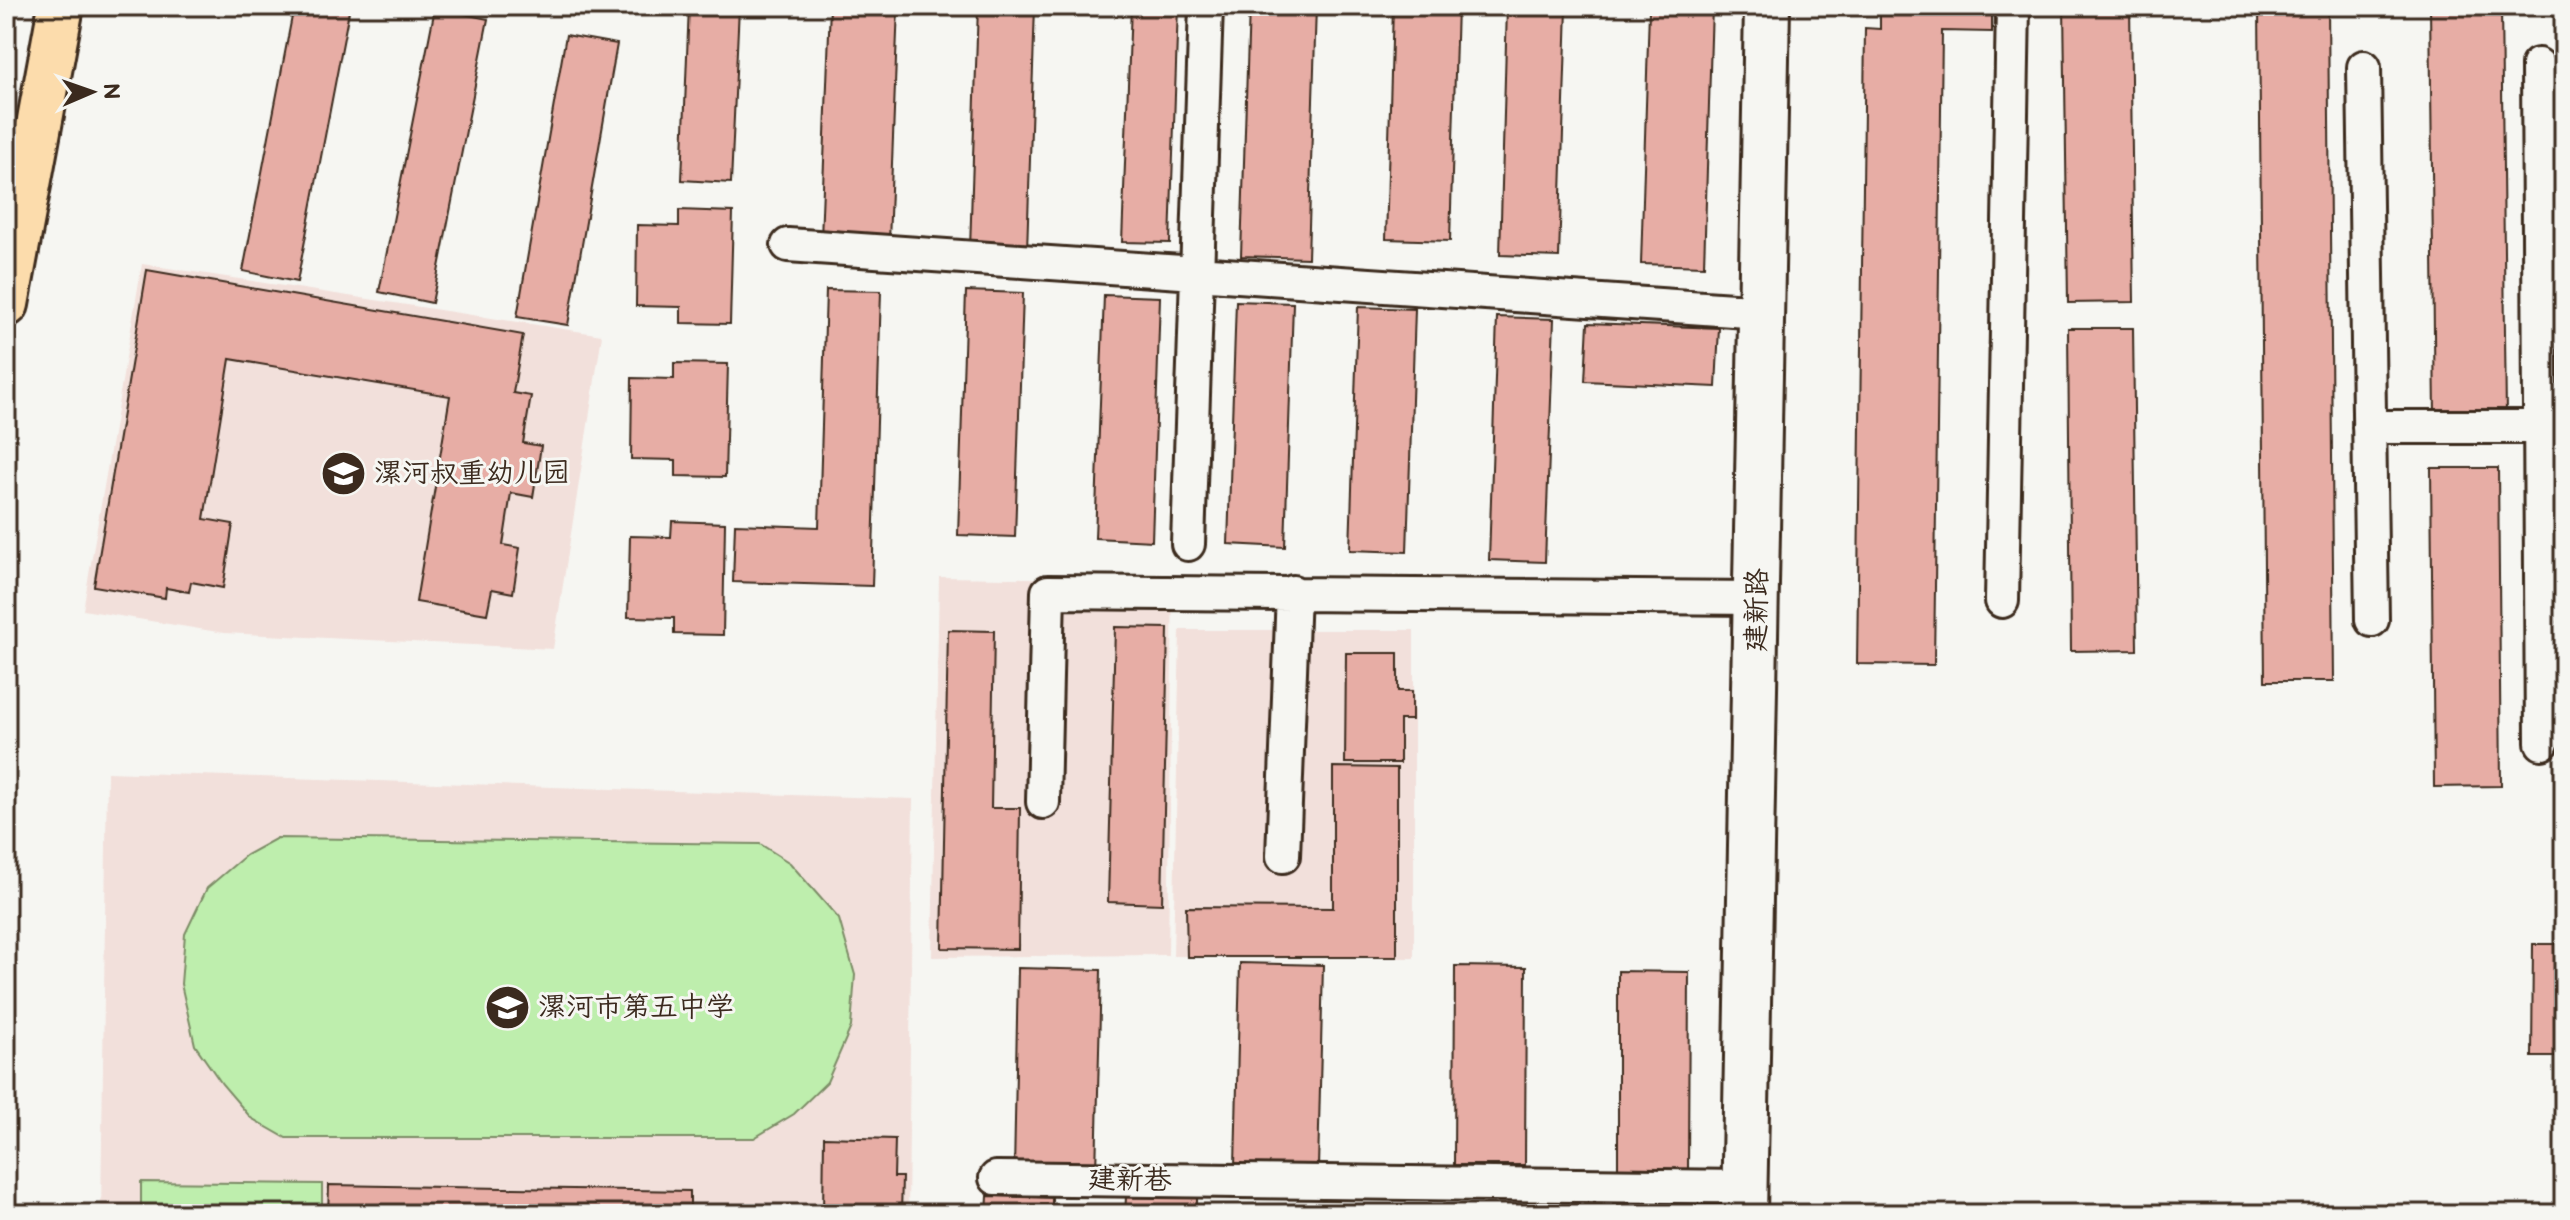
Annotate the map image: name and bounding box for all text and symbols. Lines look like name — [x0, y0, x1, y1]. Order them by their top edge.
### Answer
north arrow — [52, 52, 132, 132]
text: N — [97, 83, 124, 100]
school or university icon: 漯河叔重幼儿园 — [319, 449, 367, 497]
place label: 漯河叔重幼儿园 — [374, 457, 570, 490]
street label: 建新路 — [1740, 568, 1774, 652]
school or university icon: 漯河市第五中学 — [483, 983, 531, 1031]
place label: 漯河市第五中学 — [538, 991, 734, 1024]
street label: 建新巷 — [1088, 1163, 1173, 1197]

